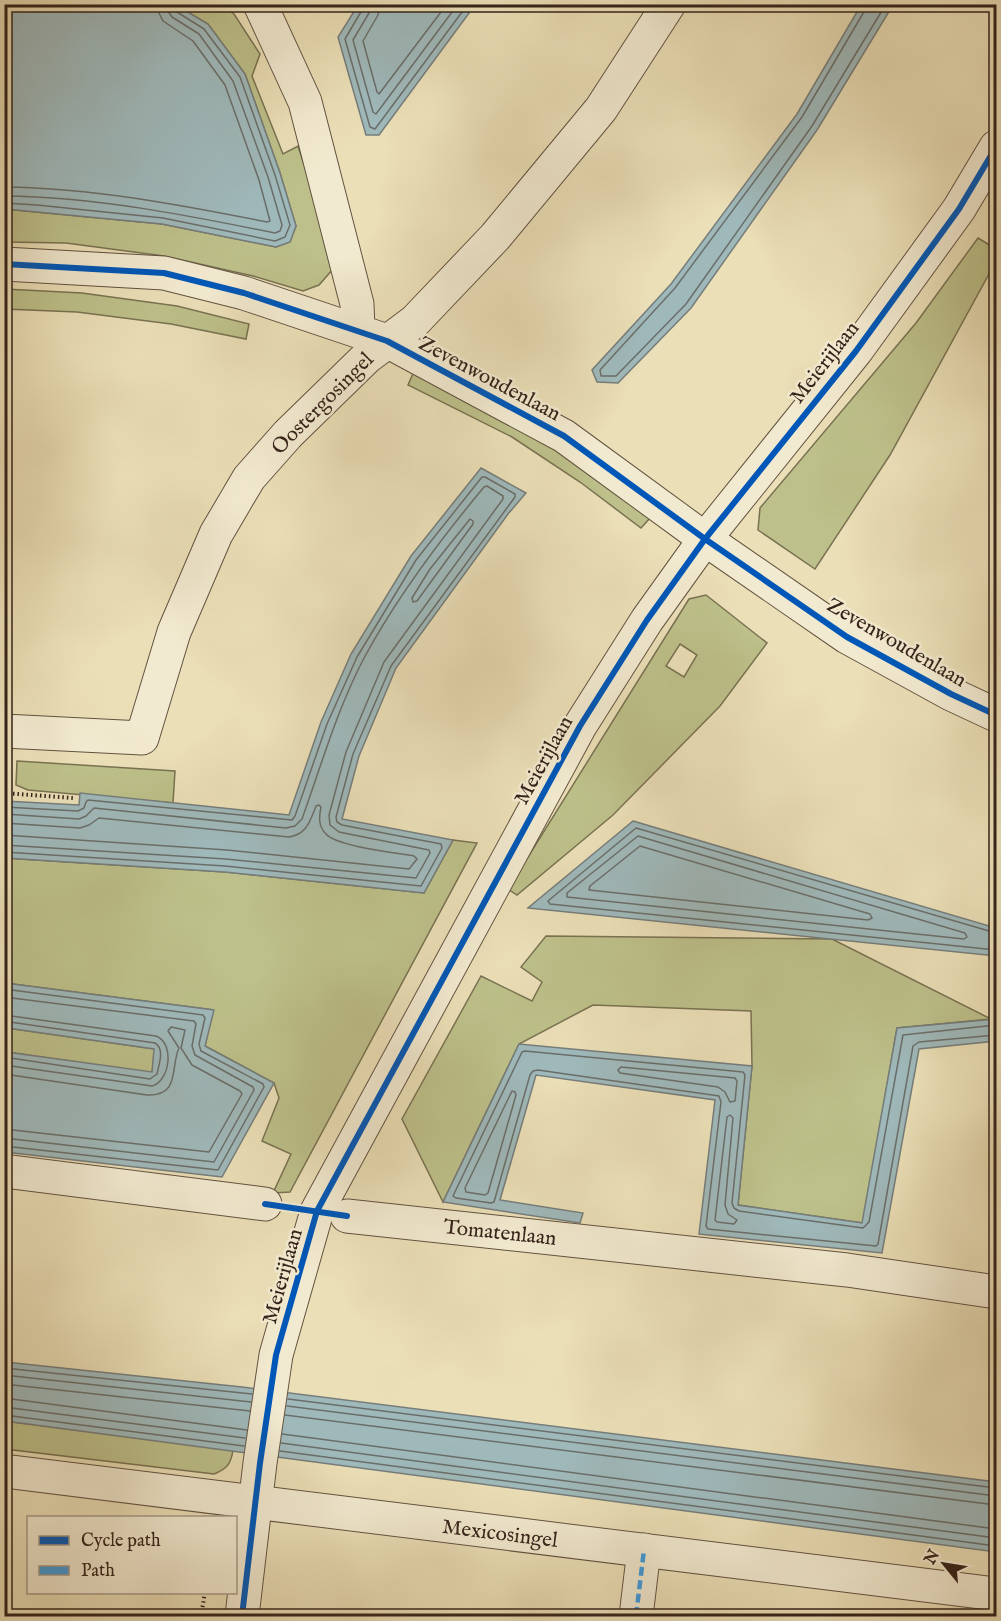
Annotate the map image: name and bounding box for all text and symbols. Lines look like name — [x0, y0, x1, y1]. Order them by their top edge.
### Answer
street label: Meierijlaan — [784, 316, 866, 410]
street label: Zevenwoudenlaan — [414, 331, 565, 428]
street label: Oostergosingel — [266, 347, 380, 461]
street label: Zevenwoudenlaan — [821, 592, 971, 694]
street label: Meierijlaan — [509, 711, 580, 810]
street label: Tomatenlaan — [442, 1214, 558, 1253]
street label: Meierijlaan — [257, 1226, 310, 1327]
street label: Mexicosingel — [440, 1514, 559, 1555]
legend — [27, 1516, 237, 1594]
text: Cycle path — [81, 1530, 161, 1553]
north arrow — [914, 1534, 974, 1594]
text: N — [920, 1546, 945, 1569]
text: Path — [81, 1560, 115, 1583]

